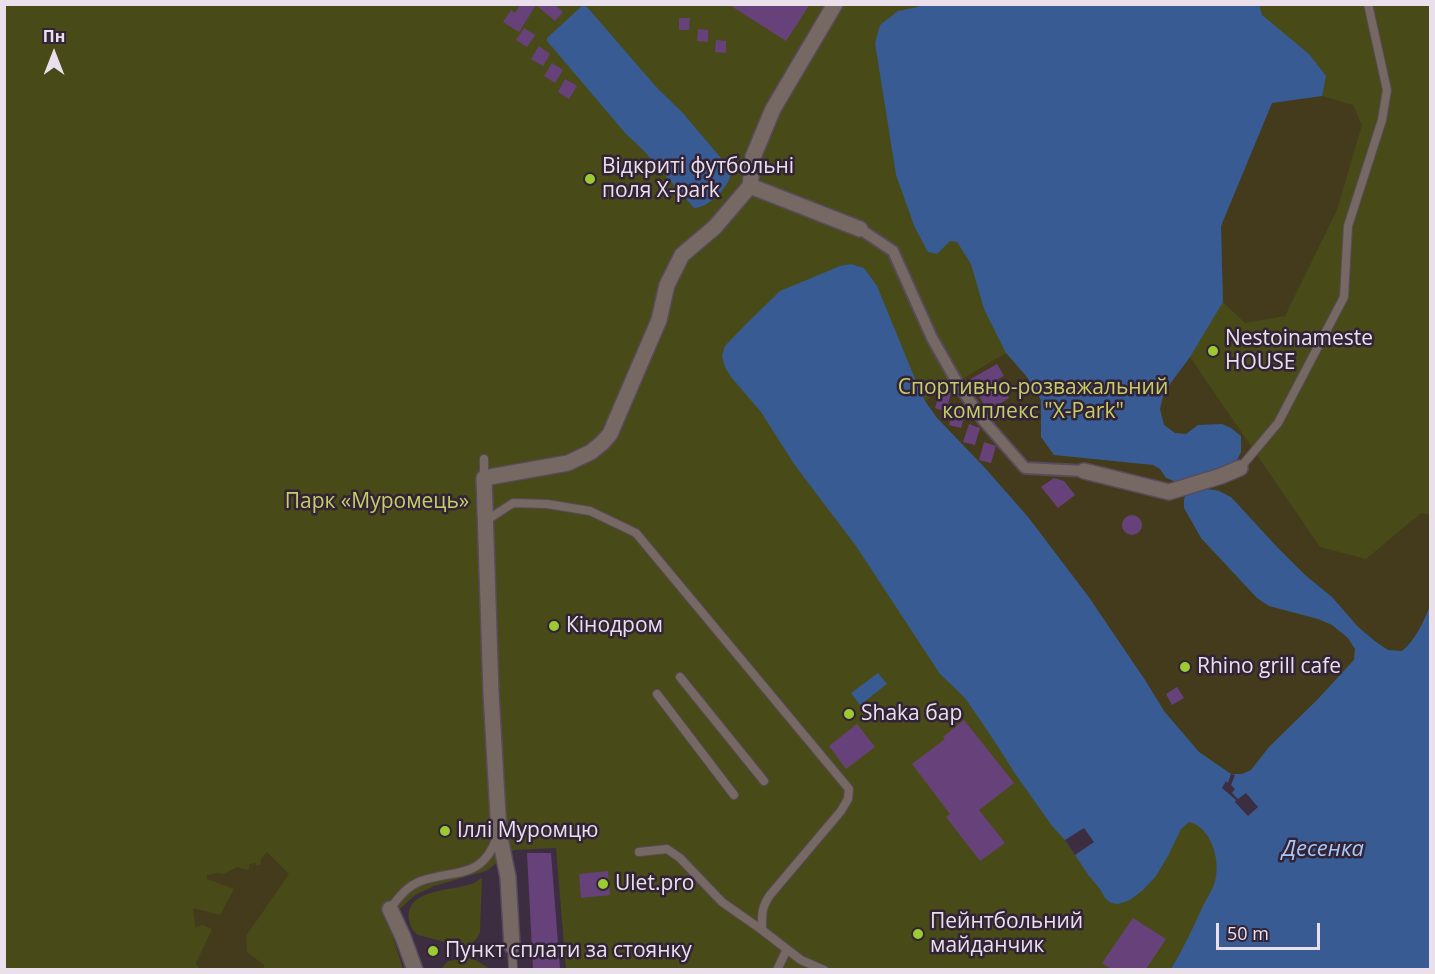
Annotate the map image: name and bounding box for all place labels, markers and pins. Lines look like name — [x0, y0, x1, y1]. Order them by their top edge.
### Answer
place label: Відкриті футбольні поля X-park — [602, 154, 794, 204]
marker: Відкриті футбольні поля X-park — [583, 172, 597, 186]
place label: Nestoinameste HOUSE — [1225, 326, 1373, 376]
marker: Nestoinameste HOUSE — [1206, 344, 1220, 358]
place label: Кінодром — [566, 613, 663, 639]
marker: Кінодром — [547, 619, 561, 633]
place label: Rhino grill cafe — [1197, 654, 1341, 680]
marker: Rhino grill cafe — [1178, 660, 1192, 674]
place label: Shaka бар — [861, 701, 962, 727]
marker: Shaka бар — [842, 707, 856, 721]
place label: Іллі Муромцю — [457, 818, 599, 844]
marker: Іллі Муромцю — [438, 824, 452, 838]
place label: Ulet.pro — [615, 871, 694, 897]
marker: Ulet.pro — [596, 877, 610, 891]
place label: Пейнтбольний майданчик — [930, 909, 1083, 959]
marker: Пейнтбольний майданчик — [911, 927, 925, 941]
place label: Пункт сплати за стоянку — [445, 938, 692, 964]
marker: Пункт сплати за стоянку — [426, 944, 440, 958]

